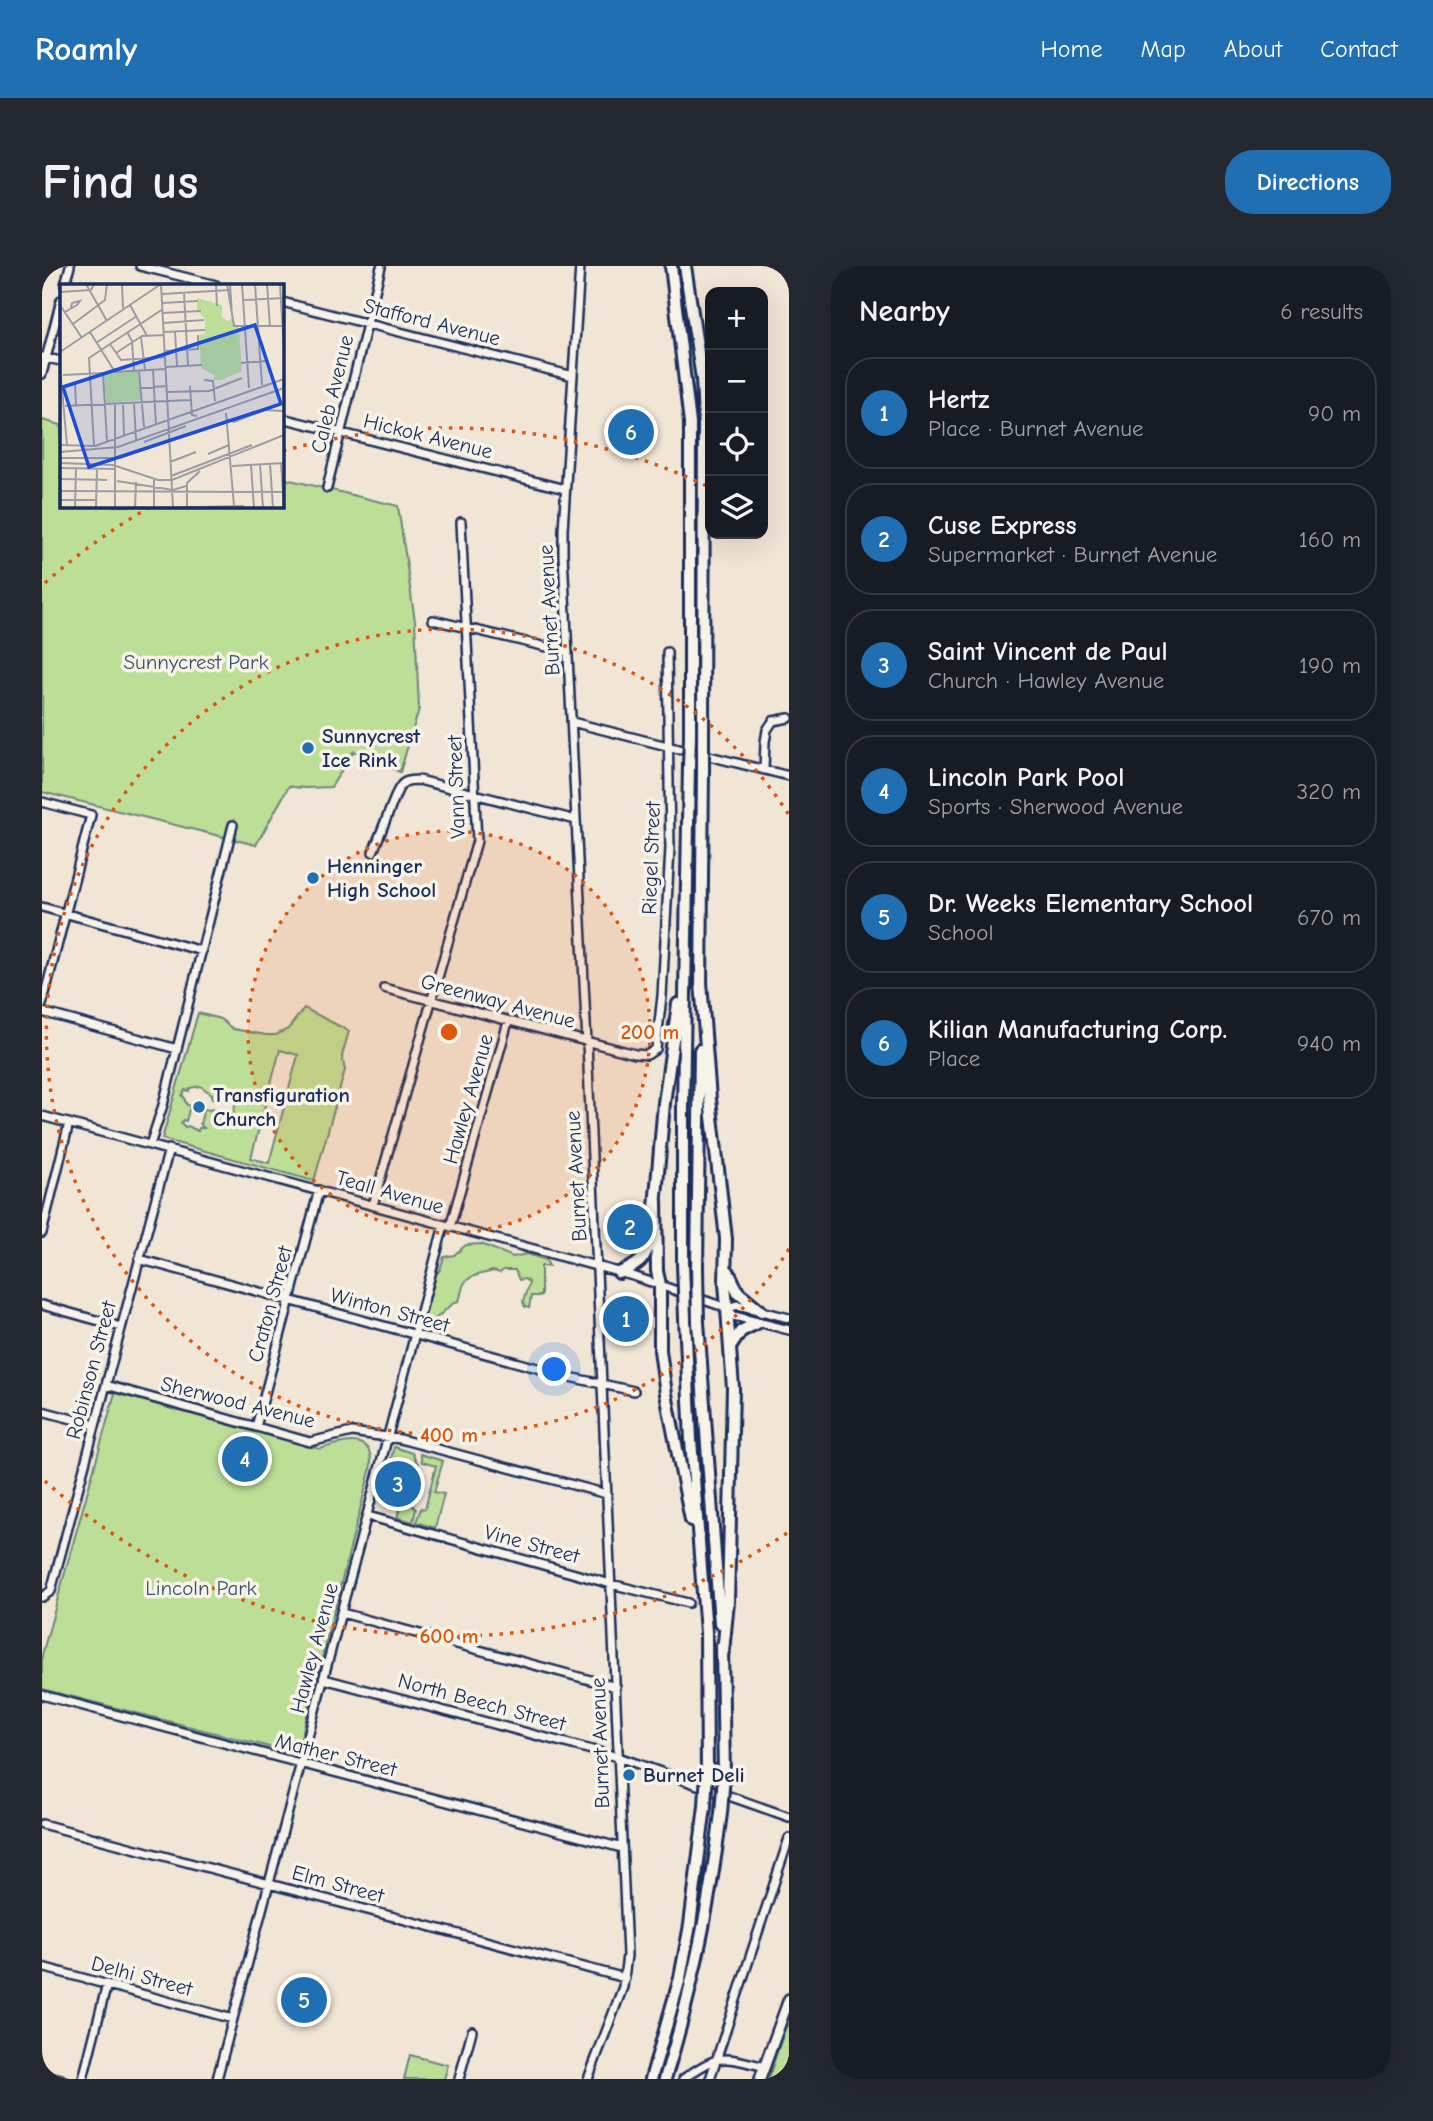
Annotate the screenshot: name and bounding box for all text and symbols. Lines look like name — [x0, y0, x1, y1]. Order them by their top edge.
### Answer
text: Roamly — [35, 30, 137, 68]
text: Home — [1041, 35, 1102, 63]
text: Map — [1140, 35, 1186, 63]
text: About — [1224, 35, 1282, 63]
text: Contact — [1320, 35, 1398, 63]
button: Directions — [1225, 150, 1391, 214]
text: Find us — [42, 154, 198, 210]
inset map — [60, 284, 284, 508]
map controls — [705, 287, 768, 539]
button: + — [705, 287, 768, 350]
street label: Stafford Avenue — [361, 293, 503, 351]
text: Nearby — [859, 294, 950, 329]
text: 6 results — [1280, 298, 1363, 325]
street label: Caleb Avenue — [306, 332, 358, 456]
button: − — [705, 350, 768, 413]
text: Hertz — [928, 385, 990, 415]
text: 1 — [879, 400, 889, 427]
text: 90 m — [1308, 400, 1361, 427]
pin: 6 — [608, 406, 654, 458]
street label: Hickok Avenue — [361, 408, 495, 464]
button: locate — [705, 413, 768, 476]
text: Place · Burnet Avenue — [928, 415, 1144, 442]
button: layers — [705, 476, 768, 539]
text: Cuse Express — [928, 511, 1076, 541]
text: 2 — [878, 526, 890, 553]
text: 160 m — [1299, 526, 1361, 553]
text: Supermarket · Burnet Avenue — [928, 541, 1217, 568]
street label: Burnet Avenue — [534, 544, 564, 676]
text: Saint Vincent de Paul — [928, 637, 1168, 667]
park label: Sunnycrest Park — [123, 650, 269, 674]
text: 3 — [878, 652, 890, 679]
text: 190 m — [1299, 652, 1361, 679]
text: Church · Hawley Avenue — [928, 667, 1164, 694]
place label: Sunnycrest Ice Rink — [322, 724, 421, 772]
street label: Vann Street — [442, 734, 470, 839]
marker: Sunnycrest Ice Rink — [300, 740, 316, 756]
text: Lincoln Park Pool — [928, 763, 1124, 793]
text: 4 — [879, 778, 889, 805]
text: 320 m — [1297, 778, 1361, 805]
text: Sports · Sherwood Avenue — [928, 793, 1183, 820]
street label: Riegel Street — [637, 800, 665, 915]
place label: Henninger High School — [327, 854, 436, 902]
marker: Henninger High School — [305, 870, 321, 886]
text: Dr. Weeks Elementary School — [928, 889, 1253, 919]
text: 5 — [878, 904, 890, 931]
text: 670 m — [1297, 904, 1361, 931]
text: School — [928, 919, 993, 946]
street label: Greenway Avenue — [418, 969, 578, 1033]
text: Kilian Manufacturing Corp. — [928, 1015, 1227, 1045]
centre of rings — [437, 1020, 461, 1044]
text: 200 m — [621, 1020, 679, 1044]
text: 6 — [878, 1030, 890, 1057]
text: 940 m — [1297, 1030, 1361, 1057]
street label: Hawley Avenue — [438, 1031, 498, 1167]
text: Place — [928, 1045, 980, 1072]
place label: Transfiguration Church — [213, 1083, 350, 1131]
marker: Transfiguration Church — [191, 1099, 207, 1115]
street label: Burnet Avenue — [561, 1110, 591, 1242]
street label: Teall Avenue — [333, 1165, 447, 1219]
pin: 2 — [607, 1201, 653, 1253]
street label: Craton Street — [243, 1242, 297, 1365]
street label: Winton Street — [328, 1283, 453, 1338]
pin: 1 — [603, 1293, 649, 1345]
street label: Robinson Street — [61, 1297, 121, 1442]
your location — [537, 1352, 571, 1386]
street label: Sherwood Avenue — [158, 1371, 318, 1433]
text: 400 m — [420, 1423, 478, 1447]
pin: 4 — [222, 1433, 268, 1485]
pin: 3 — [375, 1458, 421, 1510]
street label: Vine Street — [482, 1520, 583, 1568]
park label: Lincoln Park — [145, 1576, 257, 1600]
street label: Hawley Avenue — [285, 1580, 343, 1716]
text: 600 m — [419, 1624, 479, 1648]
street label: North Beech Street — [396, 1668, 569, 1736]
street label: Burnet Avenue — [586, 1677, 614, 1809]
street label: Mather Street — [273, 1728, 400, 1782]
place label: Burnet Deli — [643, 1763, 745, 1787]
marker: Burnet Deli — [621, 1767, 637, 1783]
street label: Elm Street — [289, 1860, 388, 1908]
street label: Delhi Street — [89, 1951, 196, 2001]
pin: 5 — [281, 1974, 327, 2026]

